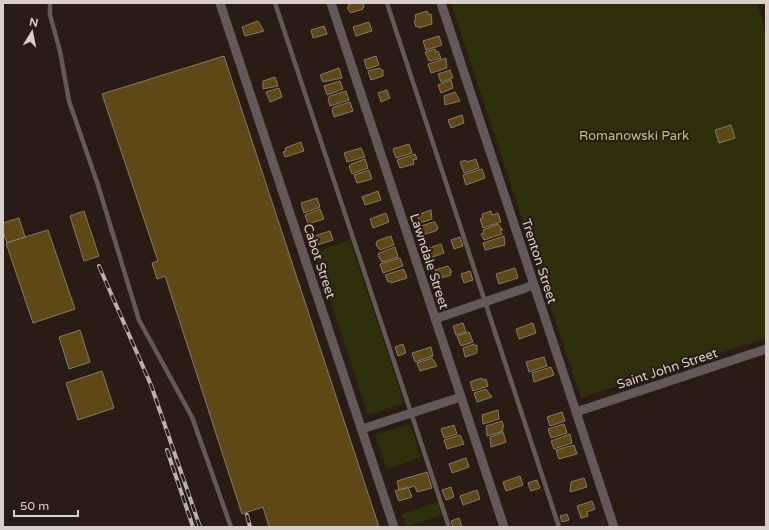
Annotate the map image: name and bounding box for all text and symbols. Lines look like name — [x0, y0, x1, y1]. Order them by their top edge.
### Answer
north arrow — [12, 12, 52, 52]
text: N — [28, 15, 39, 30]
park label: Romanowski Park — [579, 128, 689, 144]
street label: Lawndale Street — [406, 212, 452, 311]
street label: Trenton Street — [518, 217, 560, 306]
street label: Cabot Street — [299, 222, 339, 301]
street label: Saint John Street — [615, 345, 720, 393]
scale bar — [14, 492, 78, 518]
text: 50 m — [20, 499, 49, 513]

